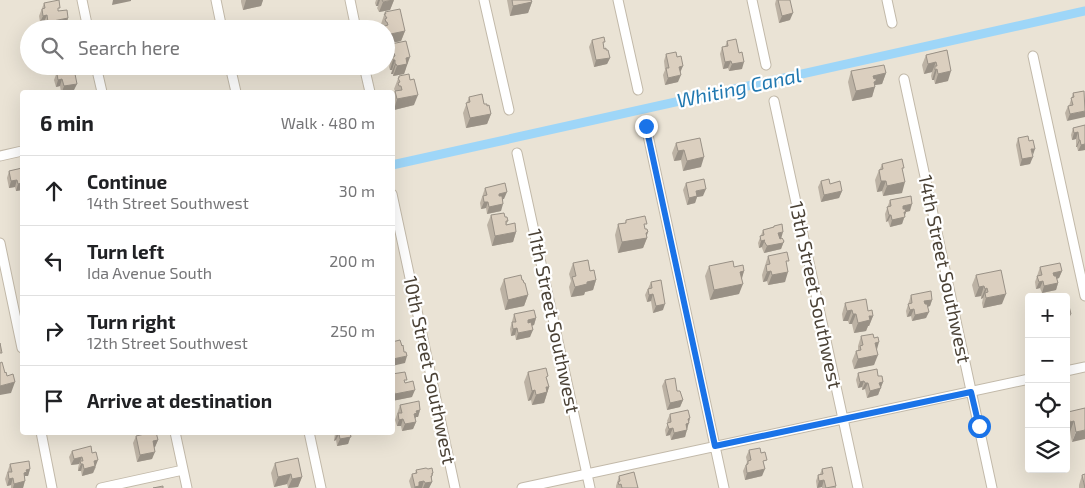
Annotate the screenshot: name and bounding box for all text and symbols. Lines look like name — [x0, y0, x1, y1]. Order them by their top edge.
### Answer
search box — [20, 20, 395, 75]
icon: search — [38, 34, 66, 62]
text: Search here — [78, 36, 180, 59]
water label: Whiting Canal — [674, 62, 803, 112]
text: 6 min — [40, 110, 94, 135]
text: Walk · 480 m — [281, 113, 375, 132]
route end — [635, 115, 658, 138]
text: Continue — [87, 170, 167, 193]
street label: 14th Street Southwest — [914, 173, 977, 365]
icon: ahead — [40, 177, 68, 205]
text: 30 m — [339, 181, 375, 200]
text: 14th Street Southwest — [87, 193, 249, 212]
street label: 13th Street Southwest — [785, 199, 848, 391]
street label: 11th Street Southwest — [524, 227, 585, 415]
text: Turn left — [87, 240, 164, 263]
icon: left — [40, 247, 68, 275]
text: 200 m — [329, 251, 375, 270]
text: Ida Avenue South — [87, 263, 212, 282]
street label: 10th Street Southwest — [399, 274, 462, 466]
map controls — [1025, 293, 1070, 473]
button: + — [1025, 293, 1070, 338]
text: Turn right — [87, 310, 175, 333]
icon: right — [40, 317, 68, 345]
text: 250 m — [330, 321, 375, 340]
text: 12th Street Southwest — [87, 333, 248, 352]
button: − — [1025, 338, 1070, 383]
button: locate — [1025, 383, 1070, 428]
icon: arrive — [40, 387, 68, 415]
text: Arrive at destination — [87, 389, 272, 412]
route start — [968, 415, 991, 438]
button: layers — [1025, 428, 1070, 473]

